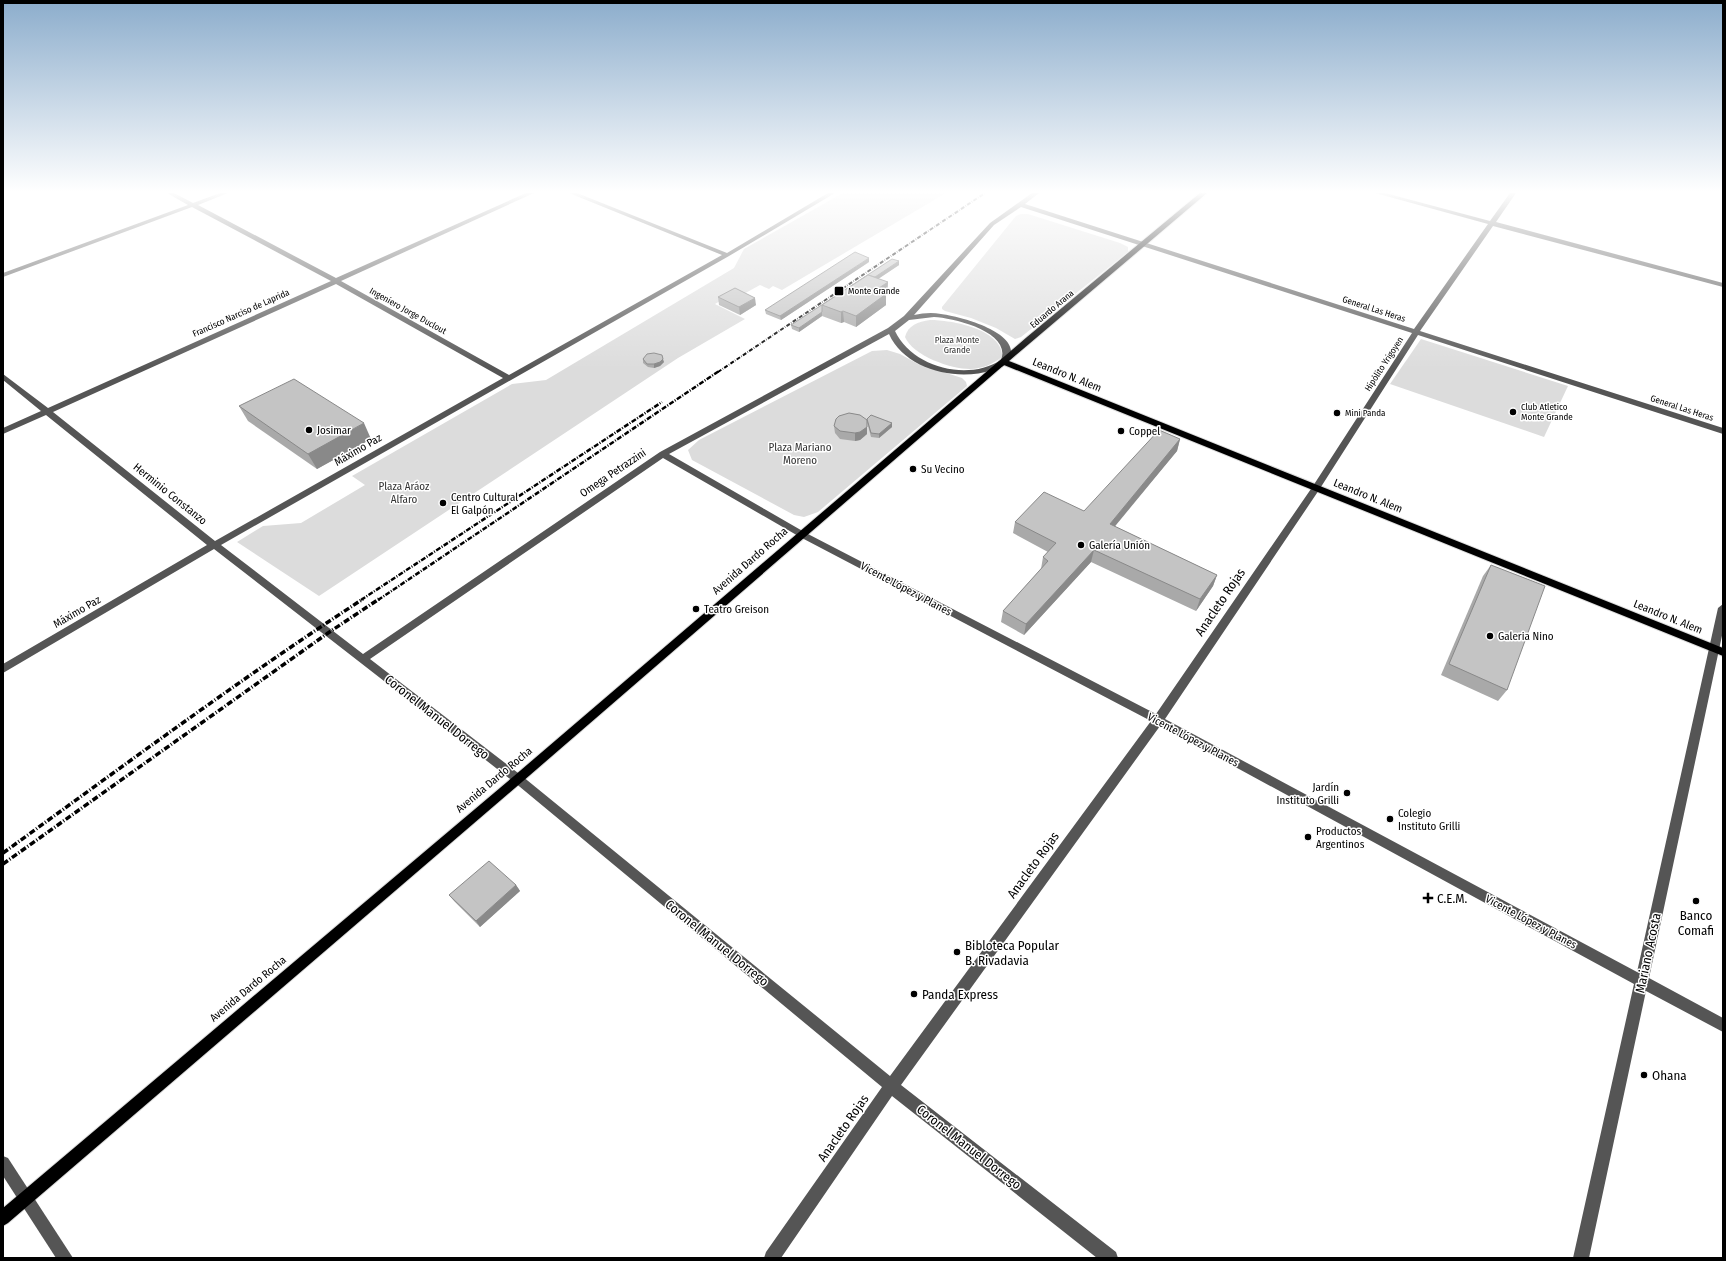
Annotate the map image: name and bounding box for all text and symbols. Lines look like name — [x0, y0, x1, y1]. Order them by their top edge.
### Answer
marker: Monte Grande — [833, 285, 845, 297]
street label: Ingeniero Jorge Duclout — [368, 286, 448, 336]
place label: Monte Grande — [848, 286, 900, 296]
street label: Francisco Narciso de Laprida — [191, 287, 291, 339]
street label: Eduardo Arana — [1028, 288, 1076, 330]
street label: General Las Heras — [1341, 294, 1407, 324]
park label: Plaza Monte Grande — [935, 335, 980, 355]
street label: Hipólito Yrigoyen — [1363, 335, 1405, 393]
street label: Leandro N. Alem — [1031, 355, 1103, 395]
street label: General Las Heras — [1649, 393, 1715, 423]
place label: Club Atletico Monte Grande — [1521, 402, 1573, 422]
marker: Club Atletico Monte Grande — [1508, 407, 1518, 417]
marker: Mini Panda — [1332, 408, 1342, 418]
place label: Mini Panda — [1345, 408, 1386, 418]
place label: Josimar — [317, 424, 351, 437]
marker: Josimar — [304, 425, 314, 435]
place label: Coppel — [1129, 425, 1160, 438]
marker: Coppel — [1116, 426, 1126, 436]
street label: Máximo Paz — [332, 431, 385, 469]
park label: Plaza Mariano Moreno — [769, 441, 832, 467]
street label: Omega Petrazzini — [577, 446, 649, 500]
street label: Herminio Constanzo — [131, 460, 209, 528]
place label: Su Vecino — [921, 463, 965, 476]
marker: Su Vecino — [908, 464, 918, 474]
street label: Leandro N. Alem — [1332, 476, 1404, 516]
park label: Plaza Aráoz Alfaro — [379, 480, 430, 506]
place label: Centro Cultural El Galpón — [451, 491, 518, 517]
marker: Centro Cultural El Galpón — [438, 498, 448, 508]
street label: Avenida Dardo Rocha — [710, 525, 790, 597]
place label: Galería Unión — [1089, 539, 1150, 552]
marker: Galería Unión — [1076, 540, 1086, 550]
street label: Vicente López y Planes — [858, 559, 954, 619]
street label: Anacleto Rojas — [1192, 565, 1248, 639]
street label: Máximo Paz — [51, 593, 104, 631]
street label: Leandro N. Alem — [1632, 597, 1704, 637]
place label: Teatro Greison — [704, 603, 769, 616]
marker: Teatro Greison — [691, 604, 701, 614]
place label: Galeria Nino — [1498, 630, 1554, 643]
marker: Galeria Nino — [1485, 631, 1495, 641]
street label: Coronel Manuel Dorrego — [382, 672, 492, 763]
street label: Vicente López y Planes — [1145, 710, 1241, 770]
street label: Avenida Dardo Rocha — [453, 744, 535, 816]
place label: Jardín Instituto Grilli — [1277, 781, 1339, 807]
marker: Jardín Instituto Grilli — [1342, 788, 1352, 798]
place label: Colegio Instituto Grilli — [1398, 807, 1461, 833]
marker: Colegio Instituto Grilli — [1385, 814, 1395, 824]
place label: Productos Argentinos — [1316, 825, 1365, 851]
street label: Anacleto Rojas — [1004, 829, 1062, 901]
marker: Productos Argentinos — [1303, 832, 1313, 842]
place label: C.E.M. — [1437, 891, 1467, 906]
marker: C.E.M. — [1422, 892, 1434, 904]
street label: Vicente López y Planes — [1483, 892, 1579, 952]
marker: Banco Comafi — [1691, 896, 1701, 906]
street label: Coronel Manuel Dorrego — [662, 897, 772, 989]
place label: Banco Comafi — [1678, 908, 1714, 938]
street label: Mariano Acosta — [1632, 912, 1664, 994]
place label: Bibloteca Popular B. Rivadavia — [965, 938, 1060, 968]
marker: Bibloteca Popular B. Rivadavia — [952, 947, 962, 957]
street label: Avenida Dardo Rocha — [207, 953, 289, 1025]
place label: Panda Express — [922, 987, 998, 1002]
marker: Panda Express — [909, 989, 919, 999]
place label: Ohana — [1652, 1068, 1687, 1083]
marker: Ohana — [1639, 1070, 1649, 1080]
street label: Anacleto Rojas — [814, 1091, 872, 1164]
street label: Coronel Manuel Dorrego — [914, 1102, 1024, 1193]

